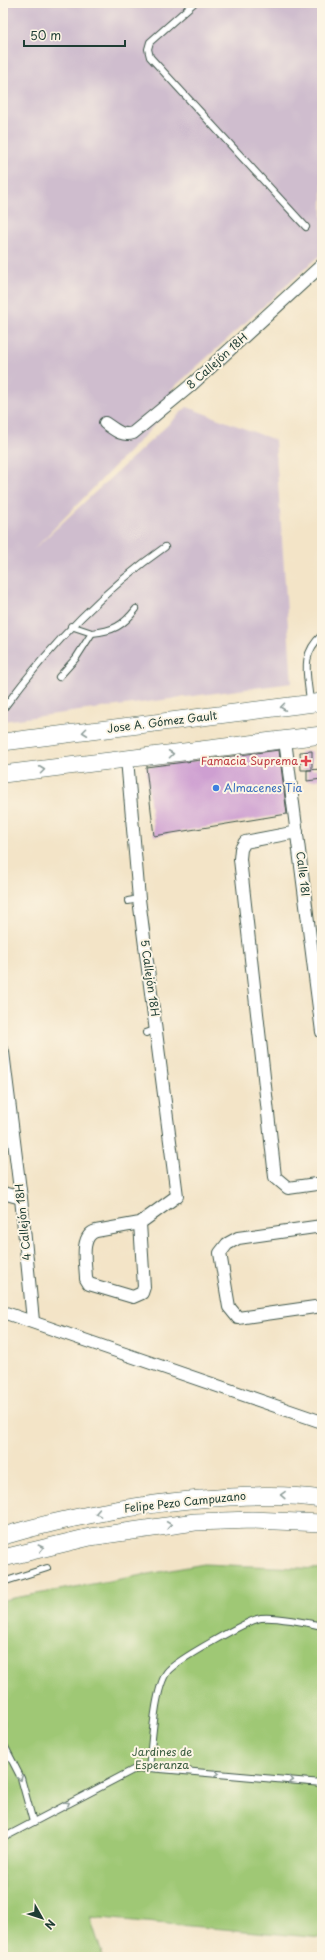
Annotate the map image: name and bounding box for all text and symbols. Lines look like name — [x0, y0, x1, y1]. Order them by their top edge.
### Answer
scale bar — [24, 22, 125, 48]
text: 50 m — [30, 26, 61, 44]
street label: 8 Callejón 18H — [182, 329, 251, 393]
one-way arrow — [280, 702, 286, 711]
street label: Jose A. Gómez Gault — [106, 706, 218, 737]
one-way arrow — [82, 727, 88, 736]
one-way arrow — [168, 750, 174, 759]
place label: Famacia Suprema — [201, 752, 298, 769]
marker: Famacia Suprema — [301, 756, 311, 766]
one-way arrow — [39, 766, 45, 775]
place label: Almacenes Tia — [224, 779, 303, 796]
marker: Almacenes Tia — [211, 783, 221, 793]
street label: Calle 18I — [292, 850, 315, 897]
street label: 5 Callejón 18H — [137, 938, 164, 1017]
street label: 4 Callejón 18H — [10, 1183, 35, 1261]
street label: Felipe Pezo Campuzano — [123, 1487, 247, 1516]
one-way arrow — [280, 1491, 286, 1500]
one-way arrow — [95, 1508, 102, 1517]
one-way arrow — [166, 1521, 172, 1530]
one-way arrow — [38, 1545, 44, 1553]
park label: Jardines de Esperanza — [132, 1743, 192, 1773]
one-way arrow — [213, 1769, 219, 1778]
one-way arrow — [15, 1773, 23, 1781]
one-way arrow — [288, 1775, 294, 1784]
one-way arrow — [63, 1802, 70, 1809]
north arrow — [22, 1898, 62, 1938]
text: N — [41, 1916, 60, 1934]

